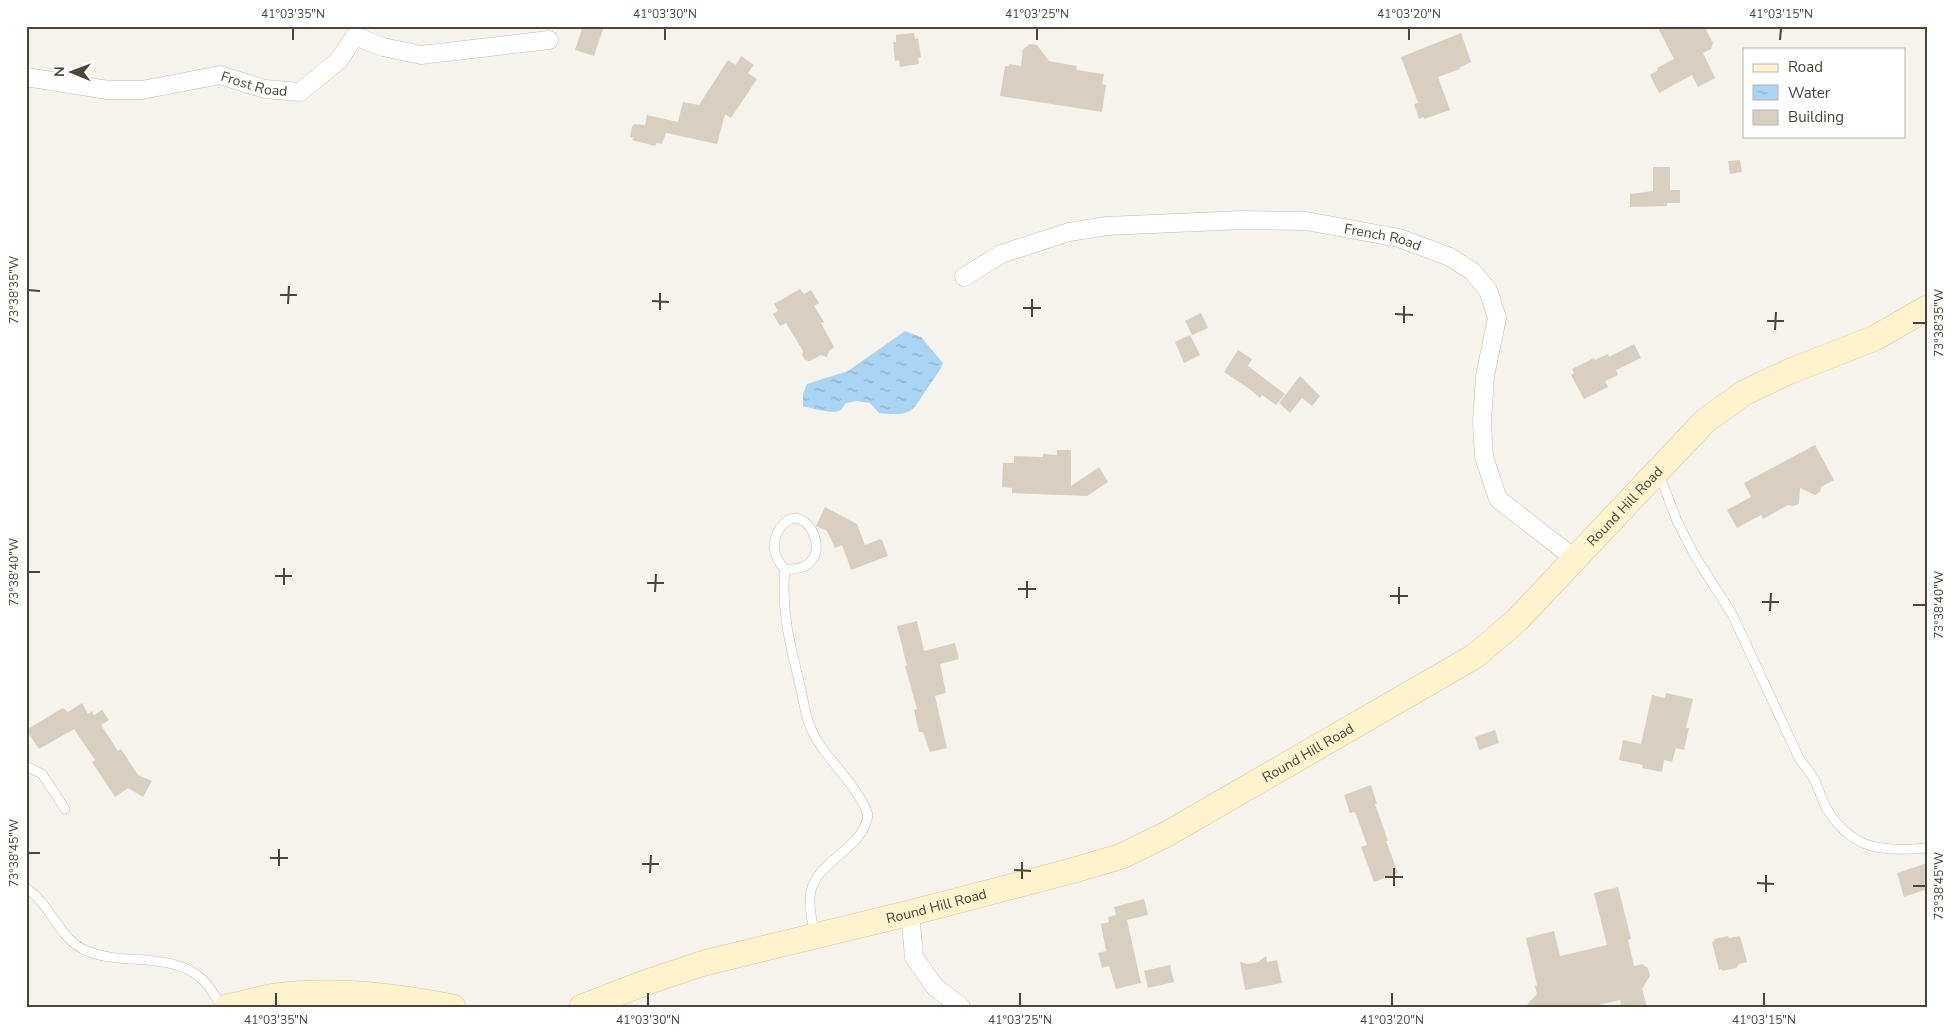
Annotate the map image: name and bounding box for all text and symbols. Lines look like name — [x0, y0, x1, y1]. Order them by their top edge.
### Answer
text: 41°03'35"N — [261, 6, 325, 22]
text: 41°03'30"N — [633, 6, 697, 22]
text: 41°03'25"N — [1005, 6, 1069, 22]
text: 41°03'20"N — [1377, 6, 1441, 22]
text: 41°03'15"N — [1749, 6, 1813, 22]
north arrow — [48, 48, 98, 98]
legend — [1743, 48, 1906, 138]
text: Road — [1788, 57, 1823, 77]
text: N — [50, 66, 69, 77]
street label: Frost Road — [219, 66, 288, 100]
text: Water — [1788, 83, 1831, 103]
text: Building — [1788, 107, 1844, 127]
street label: French Road — [1343, 219, 1424, 255]
text: 73°38'35"W — [6, 256, 22, 324]
text: 73°38'35"W — [1931, 289, 1947, 357]
street label: Round Hill Road — [1582, 462, 1667, 550]
text: 73°38'40"W — [6, 538, 22, 606]
text: 73°38'40"W — [1931, 571, 1947, 639]
street label: Round Hill Road — [1258, 719, 1357, 787]
text: 73°38'45"W — [6, 819, 22, 887]
text: 73°38'45"W — [1931, 852, 1947, 920]
street label: Round Hill Road — [884, 884, 989, 928]
text: 41°03'35"N — [244, 1012, 308, 1028]
text: 41°03'30"N — [616, 1012, 680, 1028]
text: 41°03'25"N — [988, 1012, 1052, 1028]
text: 41°03'20"N — [1360, 1012, 1424, 1028]
text: 41°03'15"N — [1732, 1012, 1796, 1028]

